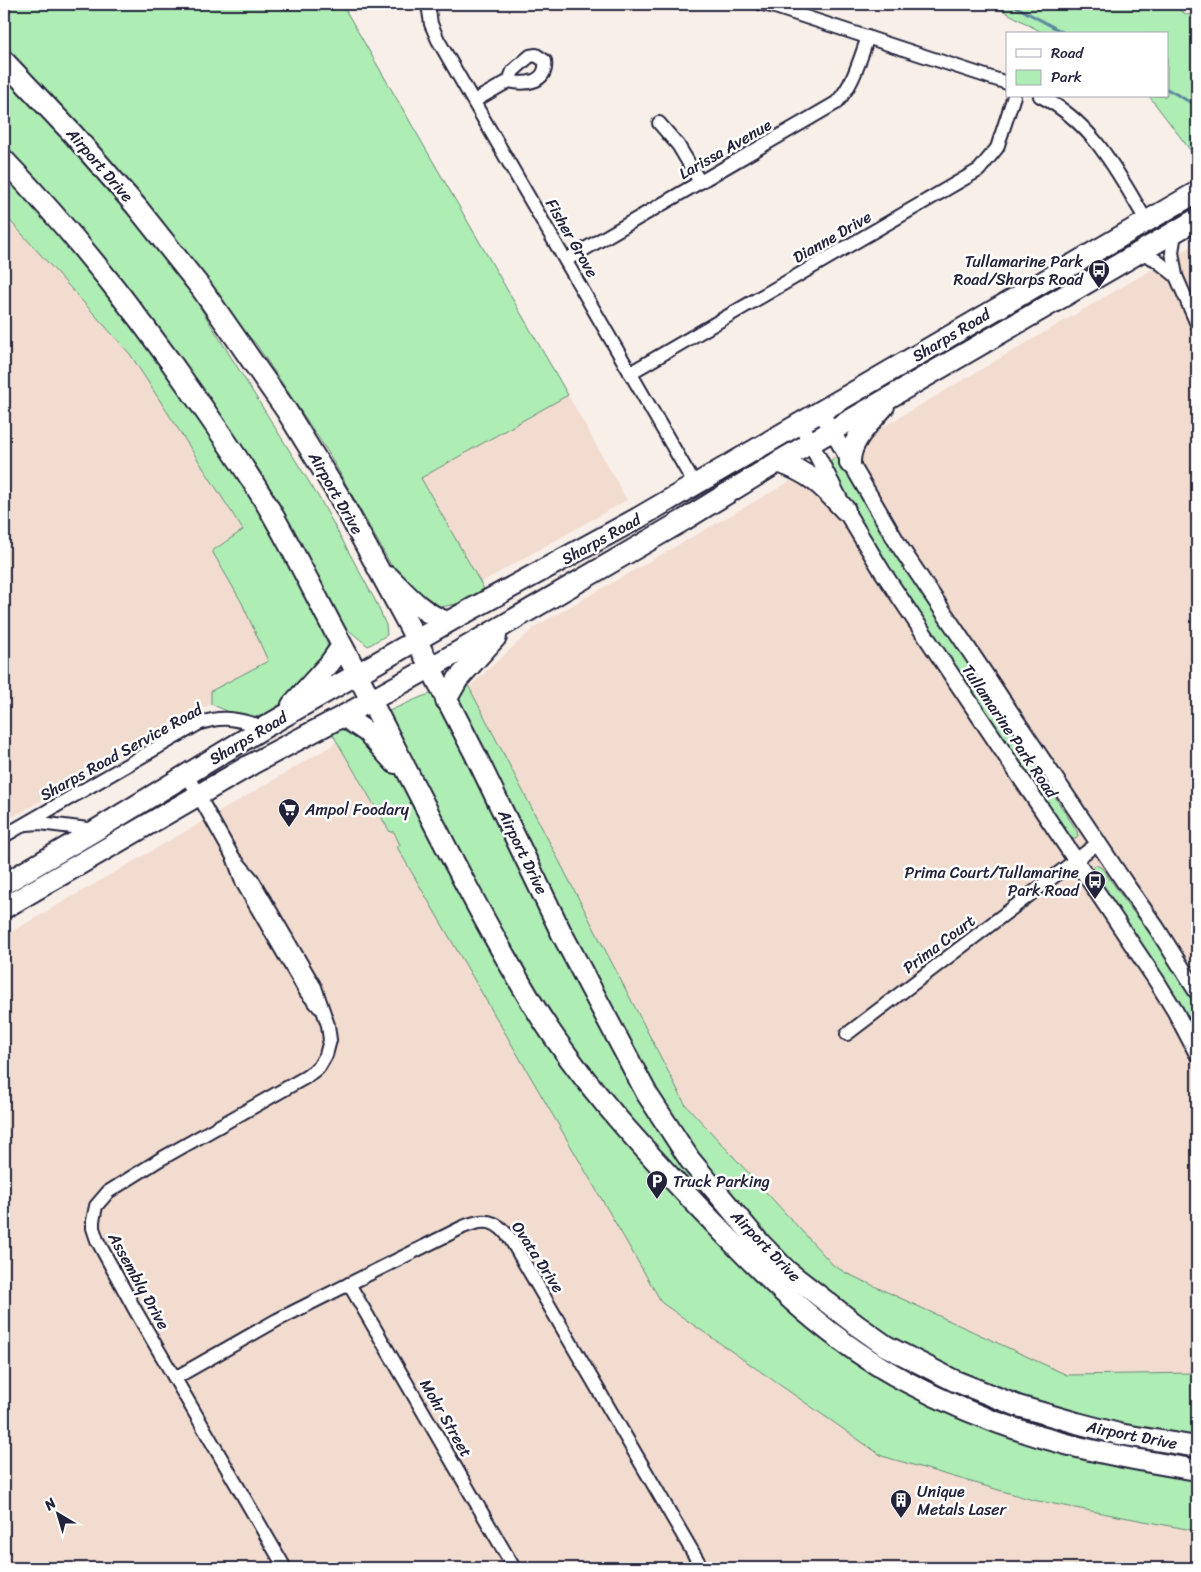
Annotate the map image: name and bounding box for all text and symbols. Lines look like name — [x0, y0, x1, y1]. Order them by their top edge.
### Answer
legend — [1006, 32, 1168, 98]
text: Road — [1051, 40, 1084, 66]
text: Park — [1051, 64, 1082, 90]
street label: Larissa Avenue — [673, 110, 777, 187]
street label: Airport Drive — [58, 120, 141, 209]
street label: Fisher Grove — [537, 193, 607, 283]
street label: Dianne Drive — [787, 203, 877, 271]
place label: Tullamarine Park Road/Sharps Road — [953, 247, 1085, 294]
bus stop icon: Tullamarine Park Road/Sharps Road — [1087, 258, 1111, 289]
street label: Sharps Road — [906, 299, 997, 370]
street label: Airport Drive — [300, 445, 372, 540]
street label: Sharps Road — [556, 504, 648, 573]
street label: Tullamarine Park Road — [954, 658, 1067, 805]
street label: Sharps Road Service Road — [34, 694, 209, 809]
street label: Sharps Road — [203, 702, 294, 773]
place label: Ampol Foodary — [304, 795, 410, 824]
supermarket icon: Ampol Foodary — [277, 797, 301, 828]
street label: Airport Drive — [489, 803, 556, 900]
place label: Prima Court/Tullamarine Park Road — [905, 858, 1081, 905]
bus stop icon: Prima Court/Tullamarine Park Road — [1083, 869, 1107, 900]
street label: Prima Court — [896, 907, 982, 981]
place label: Truck Parking — [673, 1167, 770, 1196]
parking icon: Truck Parking — [645, 1169, 669, 1200]
street label: Airport Drive — [723, 1202, 808, 1289]
street label: Ovata Drive — [504, 1215, 572, 1299]
street label: Assembly Drive — [100, 1226, 178, 1335]
street label: Mohr Street — [412, 1373, 480, 1463]
street label: Airport Drive — [1083, 1412, 1180, 1458]
place label: Unique Metals Laser — [917, 1477, 1008, 1524]
building icon: Unique Metals Laser — [889, 1488, 913, 1519]
north arrow — [32, 1490, 82, 1540]
text: N — [38, 1491, 62, 1518]

